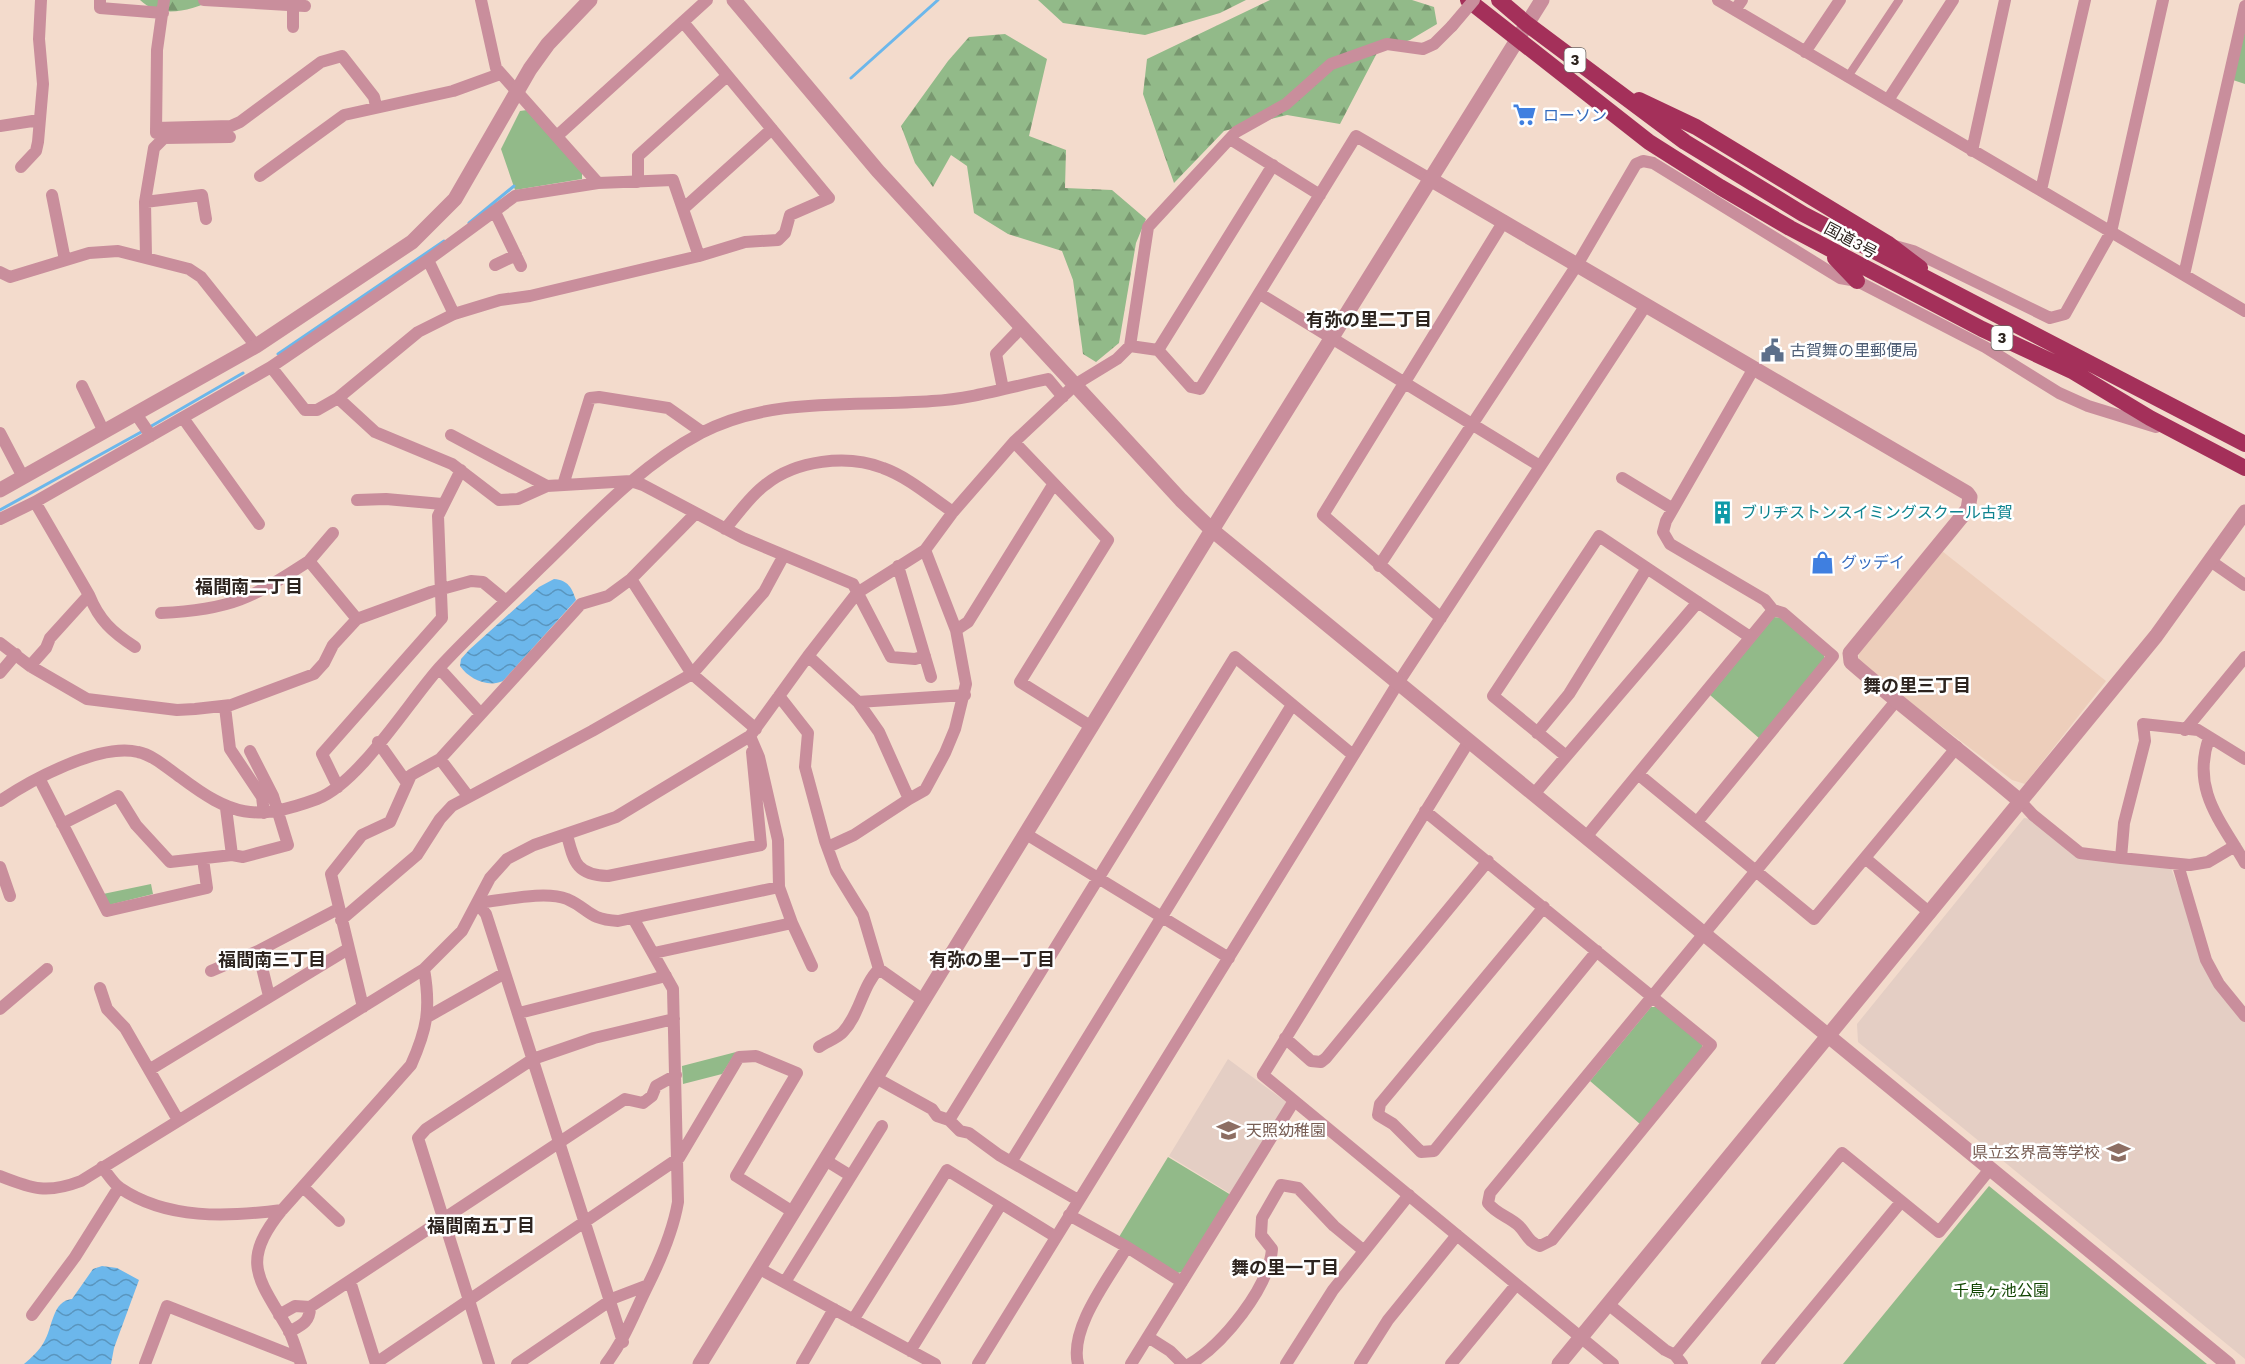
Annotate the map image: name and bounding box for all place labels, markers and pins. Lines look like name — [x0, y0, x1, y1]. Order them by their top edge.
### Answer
supermarket icon: ローソン — [1512, 102, 1538, 128]
place label: ローソン — [1543, 106, 1607, 125]
public building icon: 古賀舞の里郵便局 — [1759, 337, 1785, 363]
place label: 古賀舞の里郵便局 — [1790, 341, 1918, 360]
building icon: ブリヂストンスイミングスクール古賀 — [1710, 499, 1736, 525]
place label: ブリヂストンスイミングスクール古賀 — [1741, 503, 2013, 522]
shop icon: グッデイ — [1810, 549, 1836, 575]
place label: グッデイ — [1841, 553, 1905, 572]
school or university icon: 天照幼稚園 — [1215, 1117, 1241, 1143]
place label: 天照幼稚園 — [1246, 1121, 1326, 1140]
school or university icon: 県立玄界高等学校 — [2105, 1139, 2131, 1165]
place label: 県立玄界高等学校 — [1972, 1143, 2100, 1162]

